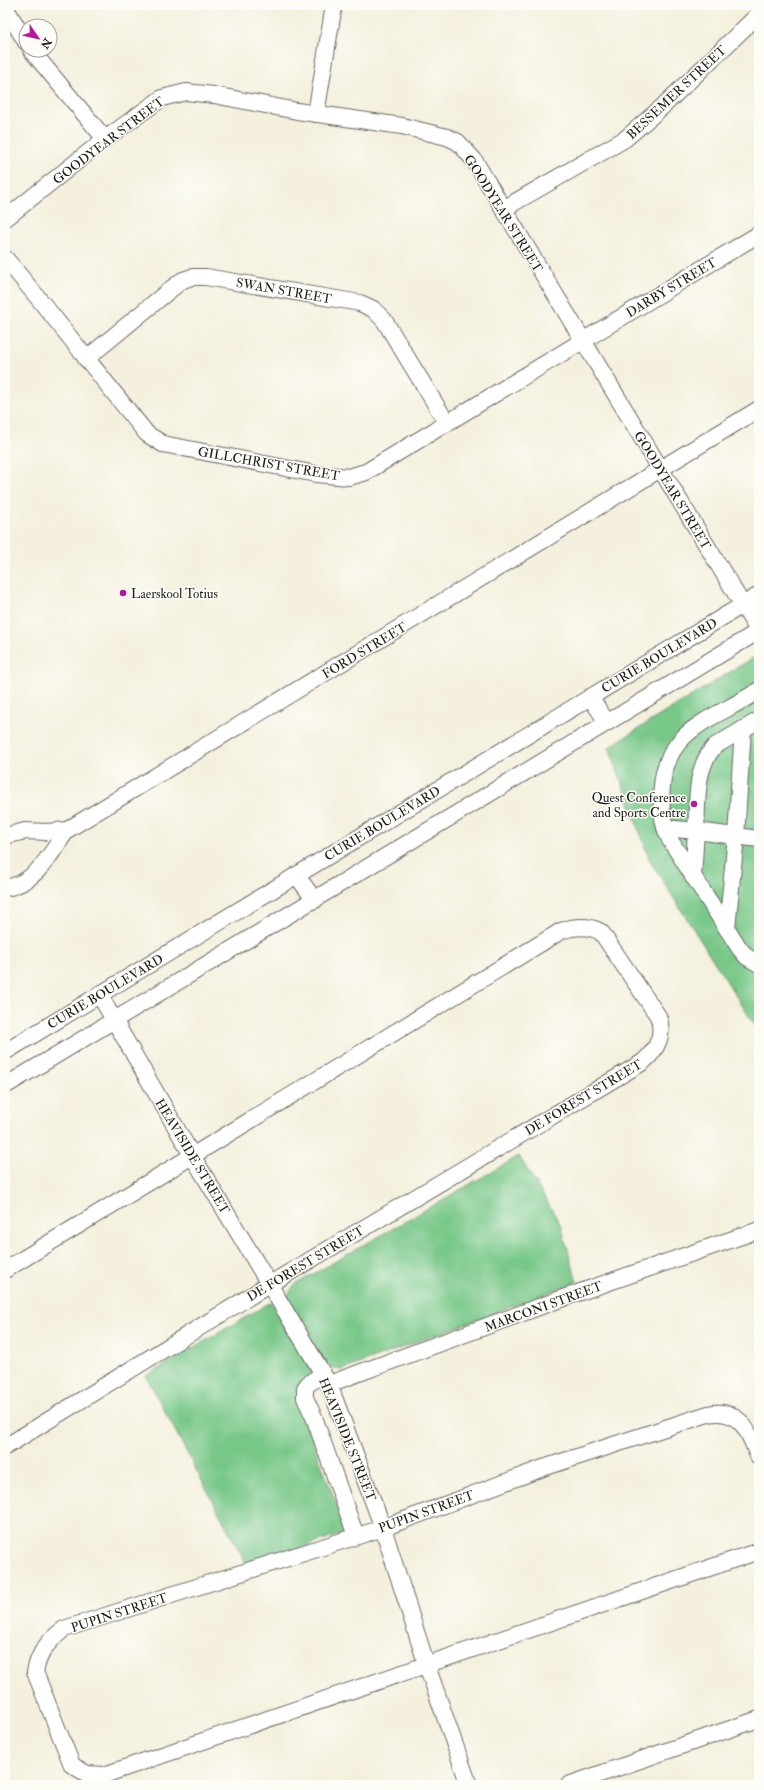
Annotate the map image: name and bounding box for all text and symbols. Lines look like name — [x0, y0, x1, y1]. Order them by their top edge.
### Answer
north arrow — [18, 18, 58, 58]
text: N — [37, 35, 55, 52]
street label: BESSEMER STREET — [624, 42, 730, 143]
street label: GOODYEAR STREET — [50, 93, 168, 188]
street label: GOODYEAR STREET — [460, 152, 546, 276]
street label: DARBY STREET — [623, 254, 720, 321]
street label: SWAN STREET — [235, 275, 333, 307]
street label: GOODYEAR STREET — [630, 428, 714, 553]
street label: GILLCHRIST STREET — [197, 444, 341, 484]
place label: Laerskool Totius — [131, 586, 219, 602]
marker: Laerskool Totius — [118, 588, 128, 598]
street label: CURIE BOULEVARD — [599, 615, 720, 697]
street label: FORD STREET — [319, 619, 410, 682]
street label: CURIE BOULEVARD — [322, 783, 443, 865]
place label: Quest Conference and Sports Centre — [592, 790, 687, 822]
marker: Quest Conference and Sports Centre — [689, 799, 699, 809]
street label: CURIE BOULEVARD — [45, 951, 166, 1033]
street label: DE FOREST STREET — [522, 1056, 645, 1139]
street label: HEAVISIDE STREET — [151, 1096, 233, 1217]
street label: DE FOREST STREET — [244, 1222, 367, 1305]
street label: MARCONI STREET — [482, 1278, 605, 1336]
street label: HEAVISIDE STREET — [315, 1375, 379, 1504]
street label: PUPIN STREET — [376, 1487, 477, 1537]
street label: PUPIN STREET — [69, 1590, 170, 1636]

